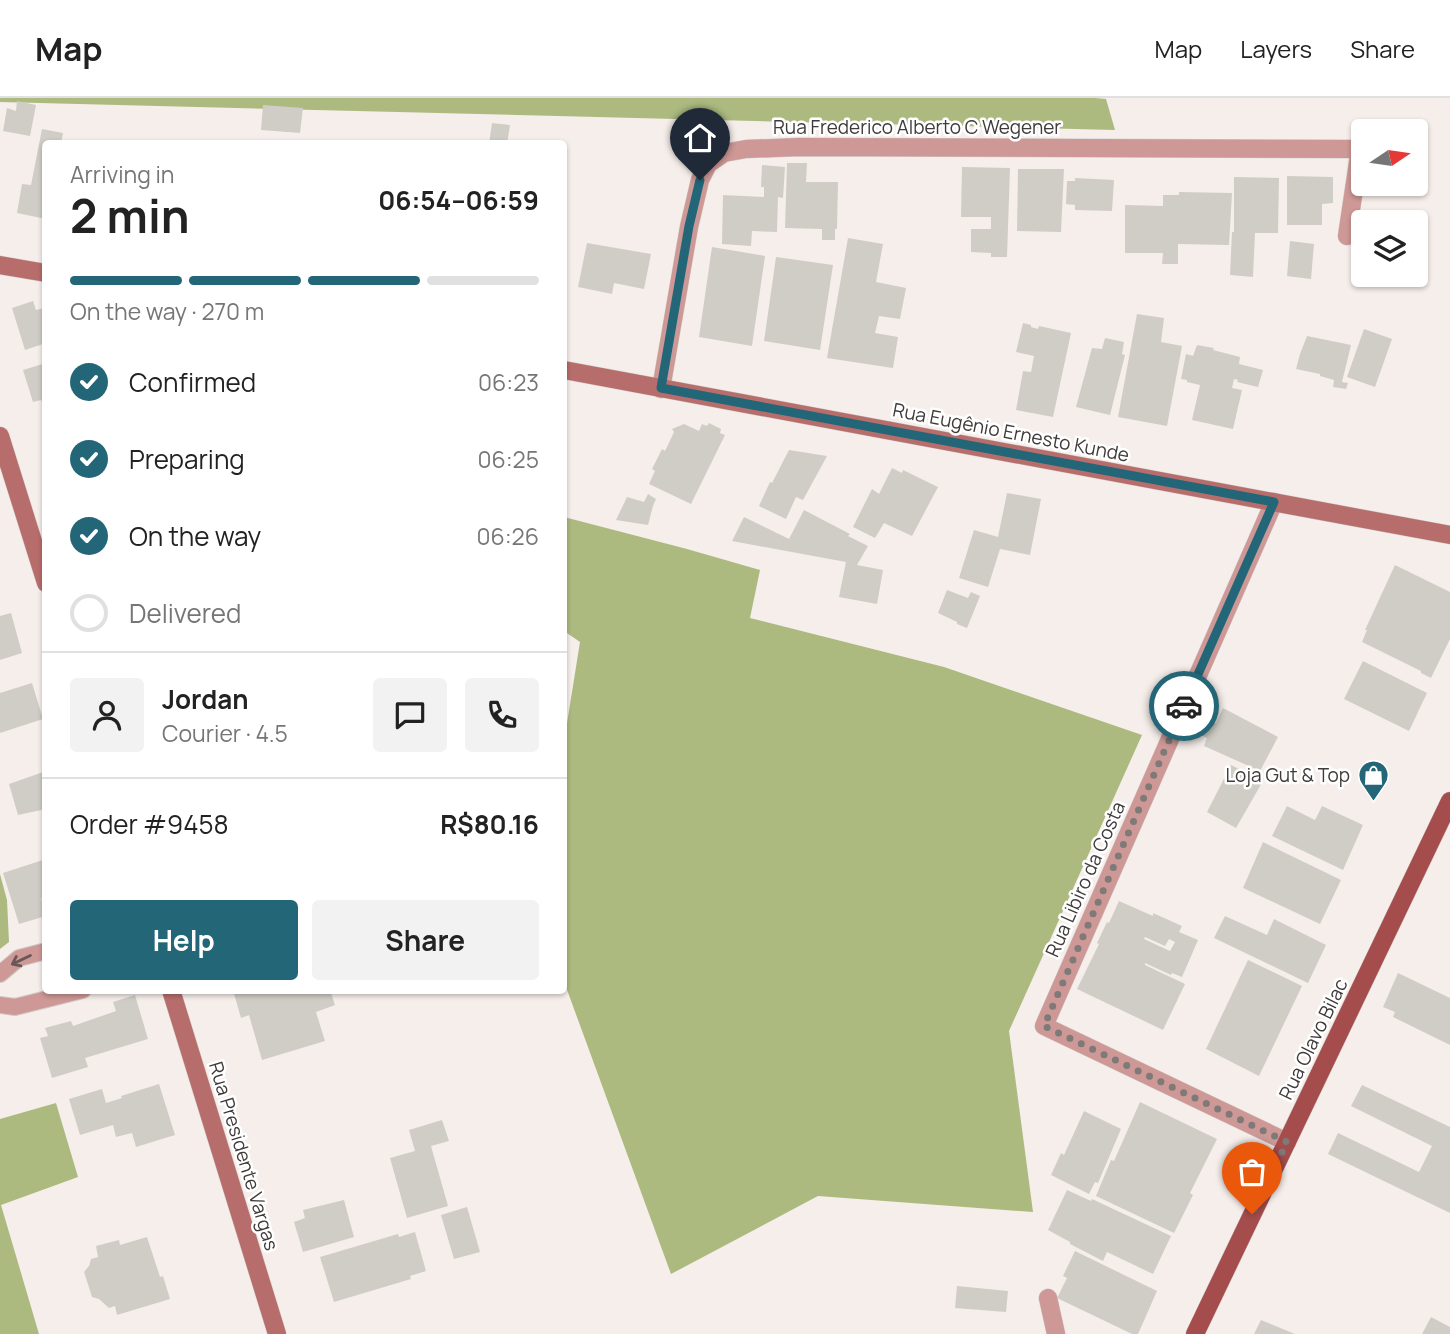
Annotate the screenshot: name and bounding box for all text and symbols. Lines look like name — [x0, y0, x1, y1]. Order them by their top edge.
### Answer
text: Map — [35, 26, 103, 71]
text: Map — [1155, 32, 1202, 65]
text: Layers — [1240, 32, 1312, 65]
text: Share — [1350, 32, 1415, 65]
pin — [670, 108, 730, 180]
street label: Rua Frederico Alberto C Wegener — [773, 114, 1061, 140]
icon: home — [681, 119, 719, 157]
north arrow — [1351, 119, 1428, 196]
map controls — [1351, 119, 1428, 287]
text: Arriving in — [70, 158, 175, 190]
text: 06:54–06:59 — [378, 182, 539, 218]
text: 2 min — [70, 184, 190, 247]
button: layers — [1351, 210, 1428, 287]
text: On the way · 270 m — [70, 295, 264, 327]
icon: check — [70, 363, 108, 401]
text: Confirmed — [129, 364, 256, 400]
text: 06:23 — [478, 366, 539, 398]
street label: Rua Eugênio Ernesto Kunde — [891, 396, 1131, 468]
icon: check — [70, 440, 108, 478]
text: Preparing — [129, 441, 245, 477]
text: 06:25 — [477, 443, 539, 475]
icon: check — [70, 517, 108, 555]
text: On the way — [129, 518, 261, 554]
text: 06:26 — [476, 520, 539, 552]
text: Delivered — [129, 595, 241, 631]
courier — [1149, 671, 1219, 741]
button: person — [70, 678, 144, 752]
button: chat — [373, 678, 447, 752]
button: phone — [465, 678, 539, 752]
text: Jordan — [162, 681, 248, 717]
icon: car — [1165, 687, 1203, 725]
text: Courier · 4.5 — [162, 717, 288, 749]
shop icon: Loja Gut & Top — [1356, 758, 1390, 802]
place label: Loja Gut & Top — [1225, 762, 1350, 788]
street label: Rua Libiro da Costa — [1039, 797, 1131, 961]
text: Order #9458 — [70, 806, 229, 842]
text: R$80.16 — [440, 806, 539, 842]
button: Help — [70, 900, 298, 980]
button: Share — [312, 900, 539, 980]
one-way arrow — [11, 954, 32, 967]
street label: Rua Olavo Bilac — [1272, 974, 1354, 1104]
street label: Rua Presidente Vargas — [203, 1058, 285, 1254]
pin — [1222, 1142, 1282, 1214]
icon: bag — [1233, 1153, 1271, 1191]

